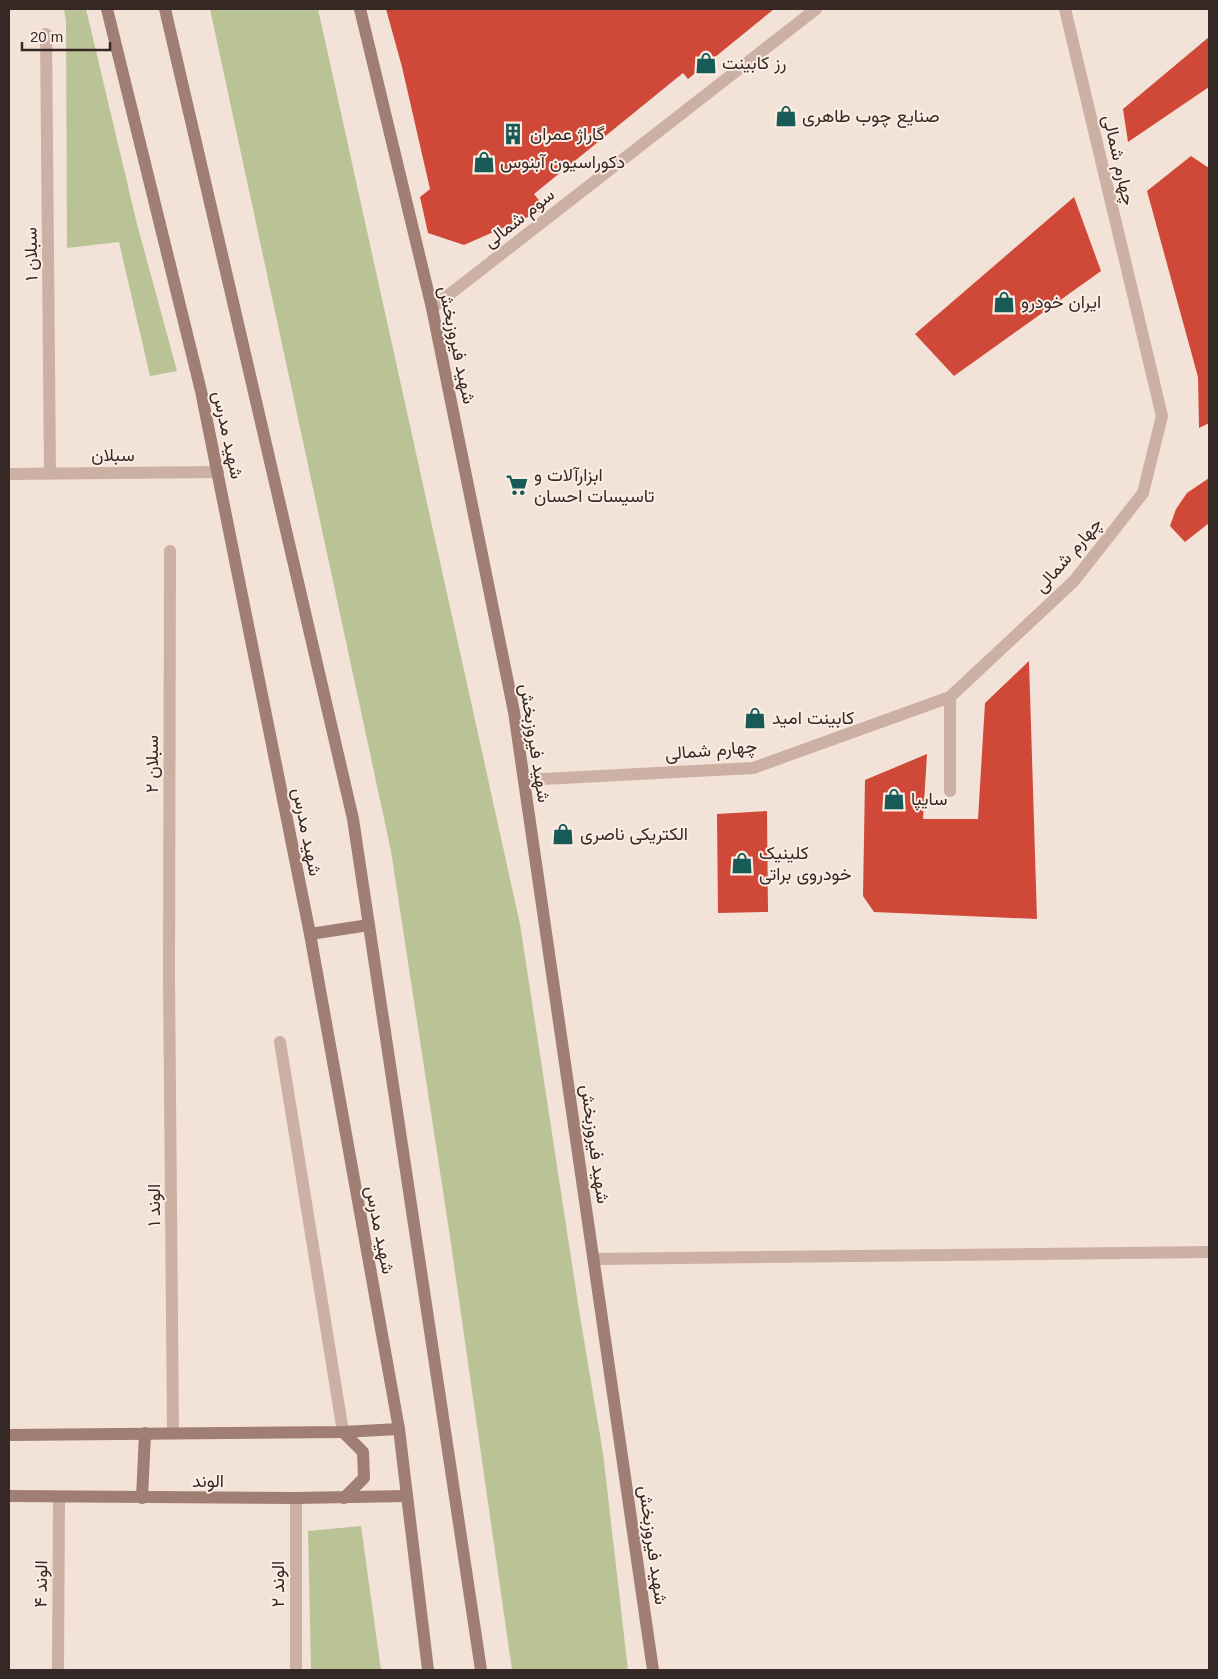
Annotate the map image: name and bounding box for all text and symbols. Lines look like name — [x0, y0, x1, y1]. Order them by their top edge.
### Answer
scale bar — [22, 20, 110, 52]
text: 20 m — [30, 28, 63, 45]
shop icon: رز کابینت — [693, 50, 719, 76]
place label: رز کابینت — [722, 53, 786, 74]
shop icon: صنایع چوب طاهری — [773, 103, 799, 129]
place label: صنایع چوب طاهری — [802, 106, 940, 128]
street label: چهارم شمالی — [1097, 113, 1139, 208]
building icon: گاراژ عمران — [500, 121, 526, 147]
place label: گاراژ عمران — [530, 124, 605, 145]
shop icon: دکوراسیون آبنوس — [471, 149, 497, 175]
place label: دکوراسیون آبنوس — [500, 152, 625, 173]
street label: سوم شمالی — [480, 184, 559, 253]
street label: سبلان ۱ — [21, 227, 41, 281]
street label: شهید فیروزبخش — [434, 284, 479, 406]
shop icon: ایران خودرو — [991, 289, 1017, 315]
place label: ایران خودرو — [1021, 292, 1101, 313]
street label: شهید مدرس — [208, 389, 247, 481]
street label: سبلان — [91, 445, 135, 465]
place label: ابزارآلات و تاسیسات احسان — [534, 465, 654, 506]
supermarket icon: ابزارآلات و تاسیسات احسان — [504, 472, 530, 498]
street label: چهارم شمالی — [1030, 514, 1107, 598]
street label: شهید فیروزبخش — [515, 682, 554, 804]
shop icon: کابینت امید — [742, 705, 768, 731]
place label: کابینت امید — [772, 708, 854, 728]
street label: سبلان ۲ — [142, 735, 162, 793]
street label: چهارم شمالی — [664, 736, 758, 766]
street label: شهید مدرس — [288, 786, 325, 878]
shop icon: سایپا — [881, 786, 907, 812]
place label: سایپا — [911, 789, 947, 811]
shop icon: الکتریکی ناصری — [550, 821, 576, 847]
place label: الکتریکی ناصری — [580, 824, 688, 845]
place label: کلینیک خودروی براتی — [759, 843, 852, 885]
shop icon: کلینیک خودروی براتی — [729, 850, 755, 876]
street label: شهید فیروزبخش — [576, 1083, 613, 1205]
street label: الوند ۱ — [144, 1184, 165, 1226]
street label: شهید مدرس — [361, 1184, 398, 1276]
street label: الوند — [192, 1471, 224, 1492]
street label: شهید فیروزبخش — [634, 1484, 671, 1606]
street label: الوند ۴ — [31, 1560, 52, 1608]
street label: الوند ۲ — [268, 1561, 289, 1607]

